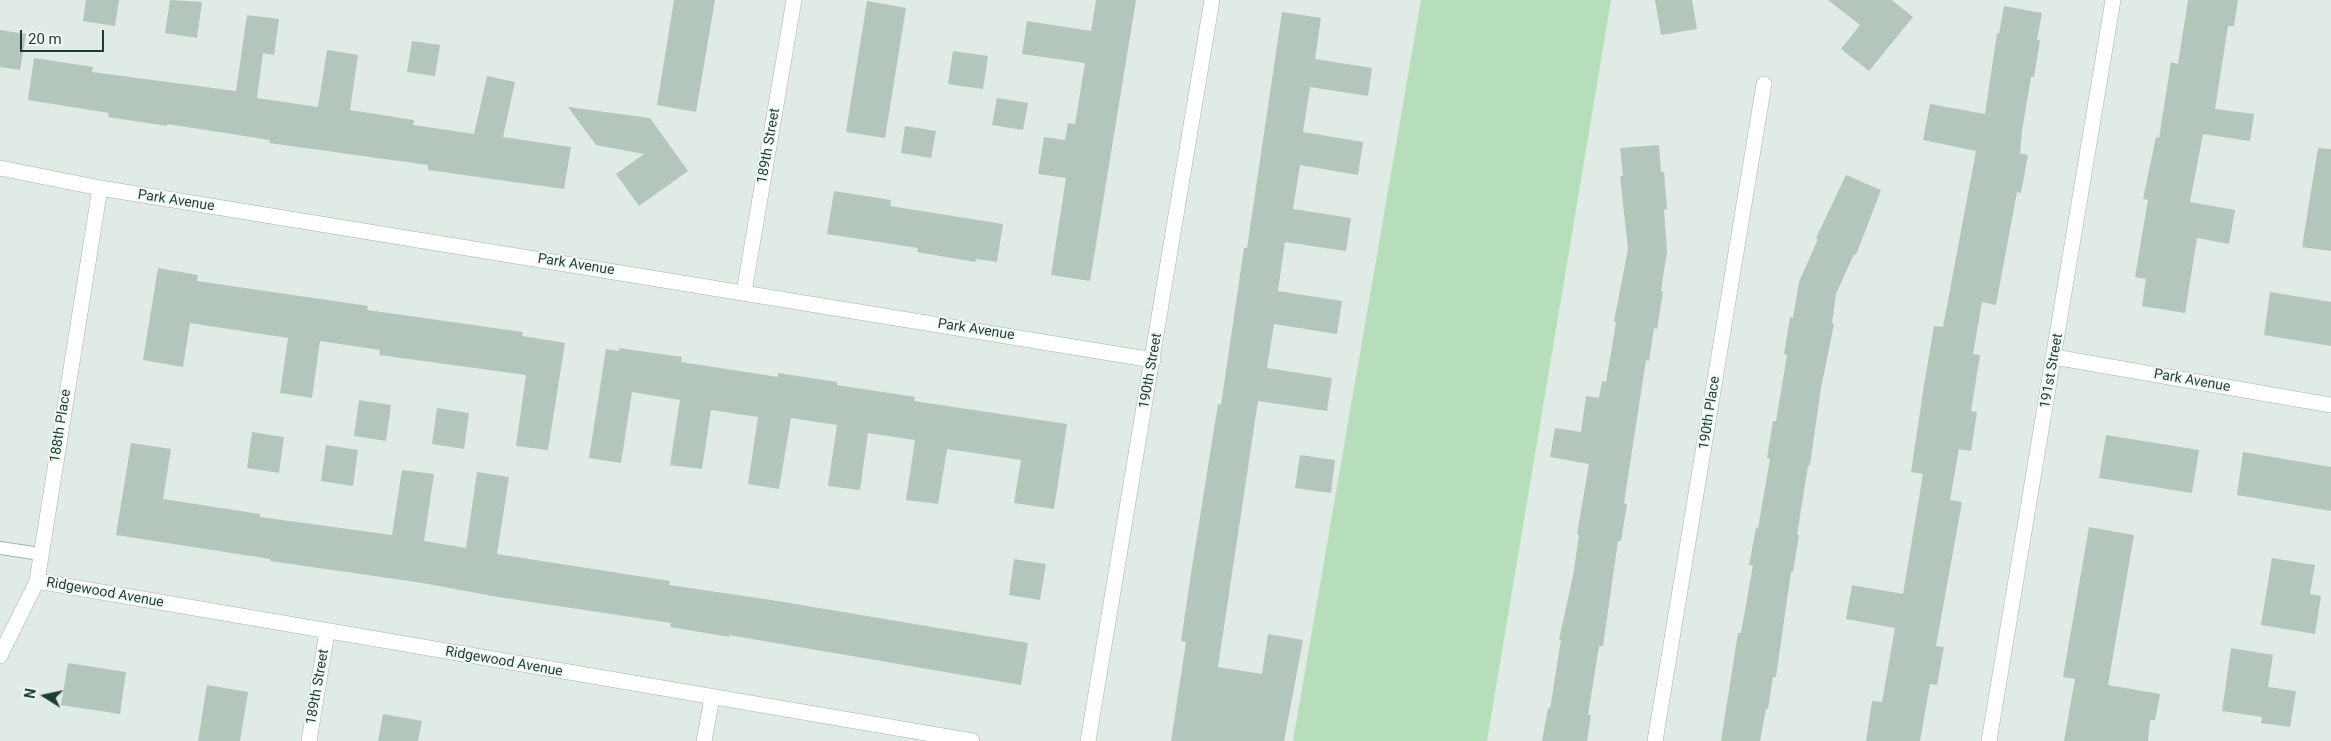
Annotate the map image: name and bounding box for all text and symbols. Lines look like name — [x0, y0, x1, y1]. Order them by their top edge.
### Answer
scale bar — [22, 20, 106, 52]
text: 20 m — [28, 30, 62, 48]
street label: 189th Street — [754, 107, 784, 185]
street label: Park Avenue — [136, 187, 216, 215]
street label: Park Avenue — [536, 251, 616, 279]
street label: Park Avenue — [936, 316, 1016, 344]
street label: 190th Street — [1136, 332, 1166, 410]
street label: 191st Street — [2037, 332, 2067, 410]
street label: Park Avenue — [2152, 366, 2232, 396]
street label: 190th Place — [1696, 375, 1724, 451]
street label: 188th Place — [47, 388, 75, 464]
street label: Ridgewood Avenue — [45, 574, 165, 612]
street label: Ridgewood Avenue — [444, 643, 564, 681]
street label: 189th Street — [303, 648, 333, 726]
north arrow — [20, 671, 70, 721]
text: N — [21, 687, 39, 700]

